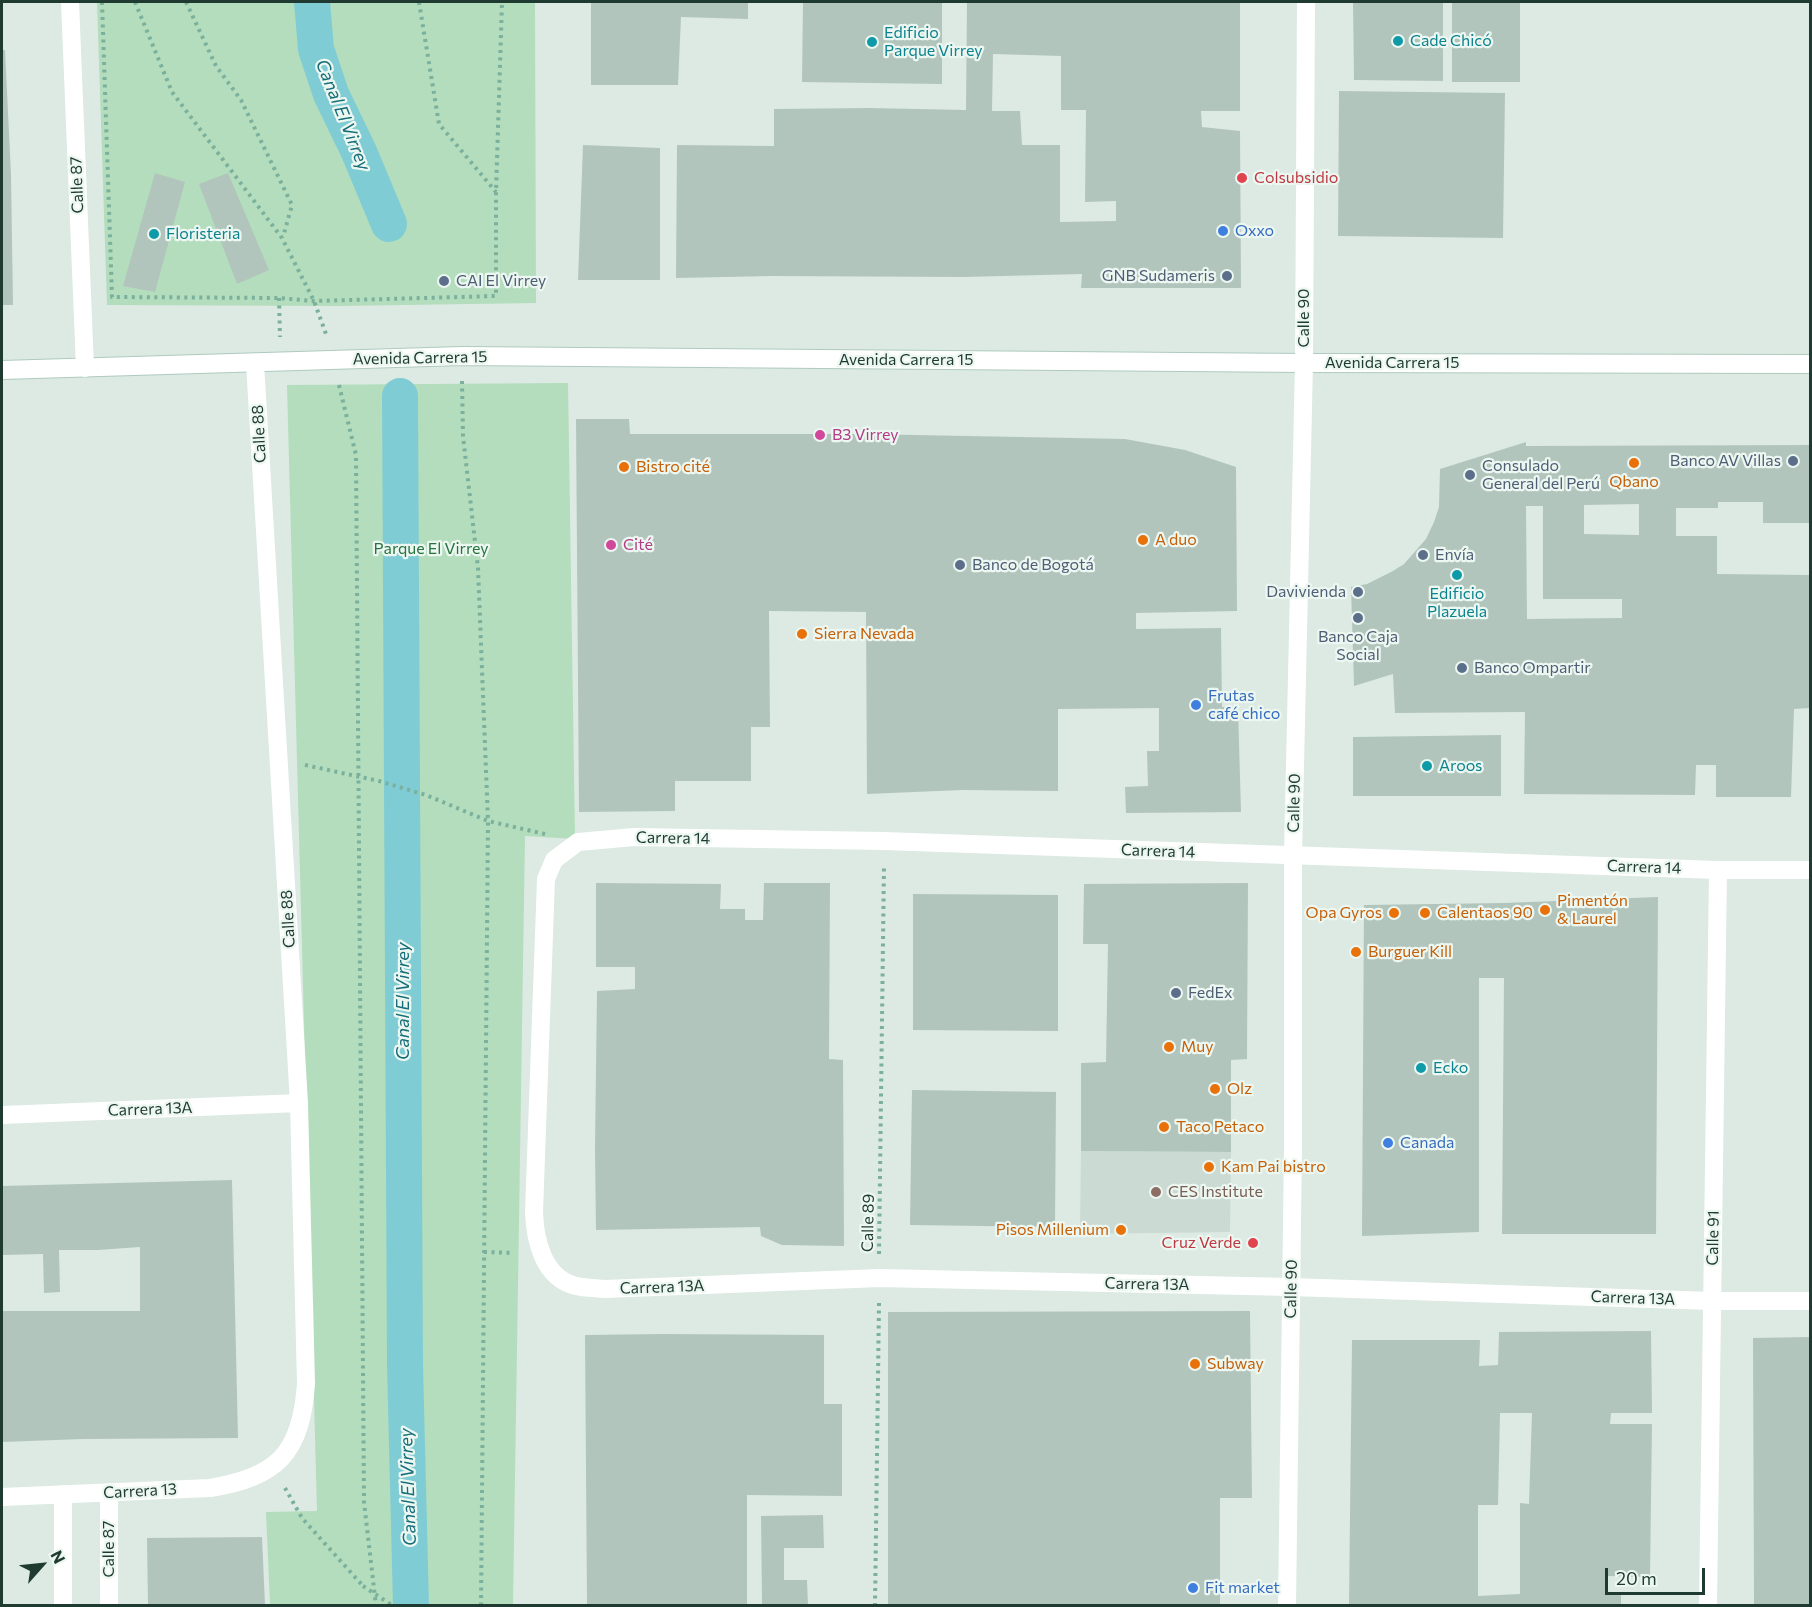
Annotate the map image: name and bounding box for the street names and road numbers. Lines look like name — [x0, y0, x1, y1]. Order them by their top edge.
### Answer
street label: Calle 87 — [66, 156, 88, 214]
street label: Calle 90 — [1294, 288, 1314, 348]
street label: Avenida Carrera 15 — [352, 347, 488, 369]
street label: Avenida Carrera 15 — [839, 350, 973, 370]
street label: Avenida Carrera 15 — [1325, 353, 1459, 373]
street label: Calle 88 — [248, 404, 270, 464]
street label: Calle 90 — [1284, 773, 1304, 833]
street label: Carrera 14 — [636, 828, 710, 848]
street label: Carrera 14 — [1120, 840, 1196, 862]
street label: Carrera 14 — [1606, 856, 1682, 878]
street label: Calle 88 — [277, 889, 299, 949]
street label: Carrera 13A — [107, 1098, 193, 1120]
street label: Calle 89 — [858, 1194, 878, 1252]
street label: Calle 91 — [1703, 1210, 1723, 1266]
street label: Calle 90 — [1281, 1259, 1301, 1319]
street label: Carrera 13A — [1105, 1274, 1189, 1294]
street label: Carrera 13A — [619, 1276, 705, 1298]
street label: Carrera 13A — [1590, 1287, 1676, 1309]
street label: Carrera 13 — [103, 1479, 177, 1503]
street label: Calle 87 — [99, 1520, 119, 1578]

